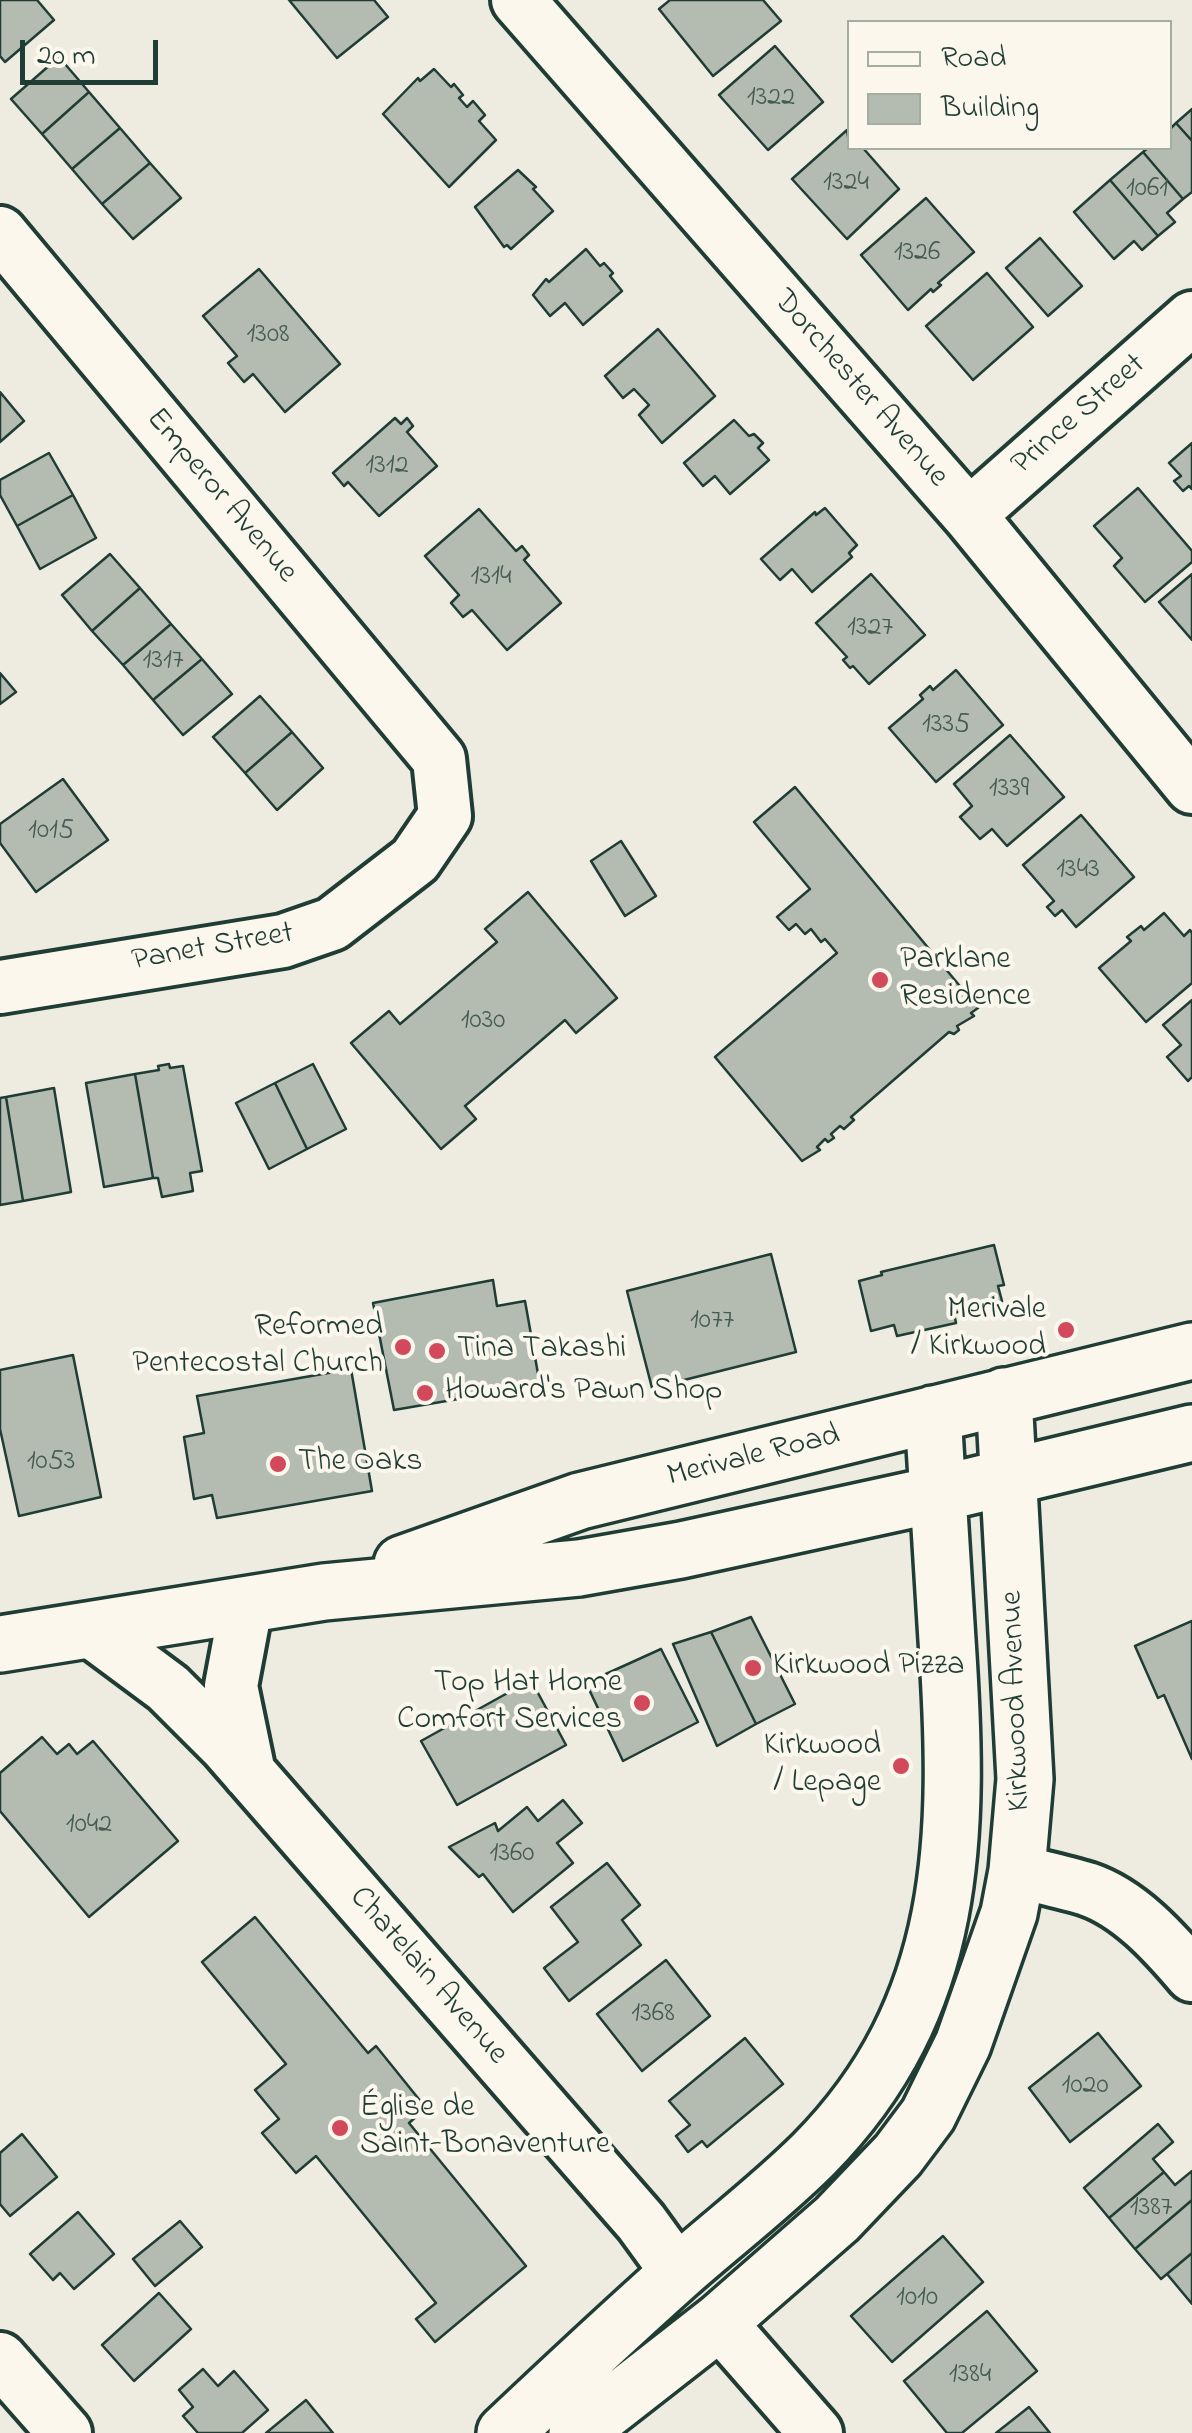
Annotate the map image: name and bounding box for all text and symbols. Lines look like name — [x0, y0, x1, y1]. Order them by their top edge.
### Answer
scale bar — [25, 20, 162, 82]
legend — [847, 20, 1172, 150]
text: 20 m — [37, 35, 96, 79]
text: Road — [941, 37, 1006, 81]
house number: 1322 — [747, 82, 795, 116]
text: Building — [941, 87, 1039, 131]
house number: 1324 — [823, 167, 869, 201]
house number: 1061 — [1126, 173, 1168, 207]
house number: 1326 — [894, 237, 940, 271]
street label: Dorchester Avenue — [763, 284, 955, 496]
house number: 1308 — [246, 319, 290, 353]
street label: Prince Street — [1005, 347, 1155, 485]
street label: Emperor Avenue — [136, 402, 304, 592]
house number: 1312 — [365, 450, 409, 484]
house number: 1314 — [471, 561, 511, 595]
house number: 1327 — [847, 612, 893, 646]
house number: 1317 — [143, 645, 183, 679]
house number: 1335 — [922, 709, 970, 743]
house number: 1339 — [989, 773, 1029, 807]
house number: 1015 — [28, 815, 74, 849]
house number: 1343 — [1056, 854, 1100, 888]
street label: Panet Street — [129, 916, 297, 982]
place label: Parklane Residence — [900, 943, 1031, 1018]
marker: Parklane Residence — [869, 969, 891, 991]
house number: 1030 — [461, 1005, 505, 1039]
place label: Merivale / Kirkwood — [911, 1293, 1046, 1368]
house number: 1077 — [690, 1305, 734, 1339]
place label: Reformed Pentecostal Church — [132, 1310, 383, 1385]
marker: Merivale / Kirkwood — [1055, 1319, 1077, 1341]
place label: Tina Takashi — [457, 1332, 626, 1370]
marker: Reformed Pentecostal Church — [392, 1336, 414, 1358]
marker: Tina Takashi — [426, 1340, 448, 1362]
place label: Howard's Pawn Shop — [445, 1374, 722, 1412]
marker: Howard's Pawn Shop — [414, 1382, 436, 1404]
street label: Merivale Road — [664, 1418, 844, 1498]
place label: The Oaks — [298, 1445, 422, 1483]
house number: 1053 — [27, 1446, 75, 1480]
marker: The Oaks — [267, 1453, 289, 1475]
street label: Kirkwood Avenue — [995, 1590, 1041, 1812]
place label: Kirkwood Pizza — [773, 1649, 965, 1687]
marker: Kirkwood Pizza — [742, 1657, 764, 1679]
place label: Top Hat Home Comfort Services — [397, 1666, 622, 1741]
marker: Top Hat Home Comfort Services — [631, 1692, 653, 1714]
place label: Kirkwood / Lepage — [764, 1729, 881, 1804]
marker: Kirkwood / Lepage — [890, 1755, 912, 1777]
house number: 1042 — [66, 1809, 112, 1843]
house number: 1360 — [490, 1838, 534, 1872]
street label: Chatelain Avenue — [339, 1880, 515, 2074]
house number: 1368 — [631, 1998, 675, 2032]
house number: 1020 — [1061, 2070, 1109, 2104]
place label: Église de Saint-Bonaventure — [360, 2091, 610, 2166]
marker: Église de Saint-Bonaventure — [329, 2117, 351, 2139]
house number: 1387 — [1130, 2192, 1172, 2226]
house number: 1010 — [896, 2282, 938, 2316]
house number: 1384 — [949, 2359, 991, 2393]

